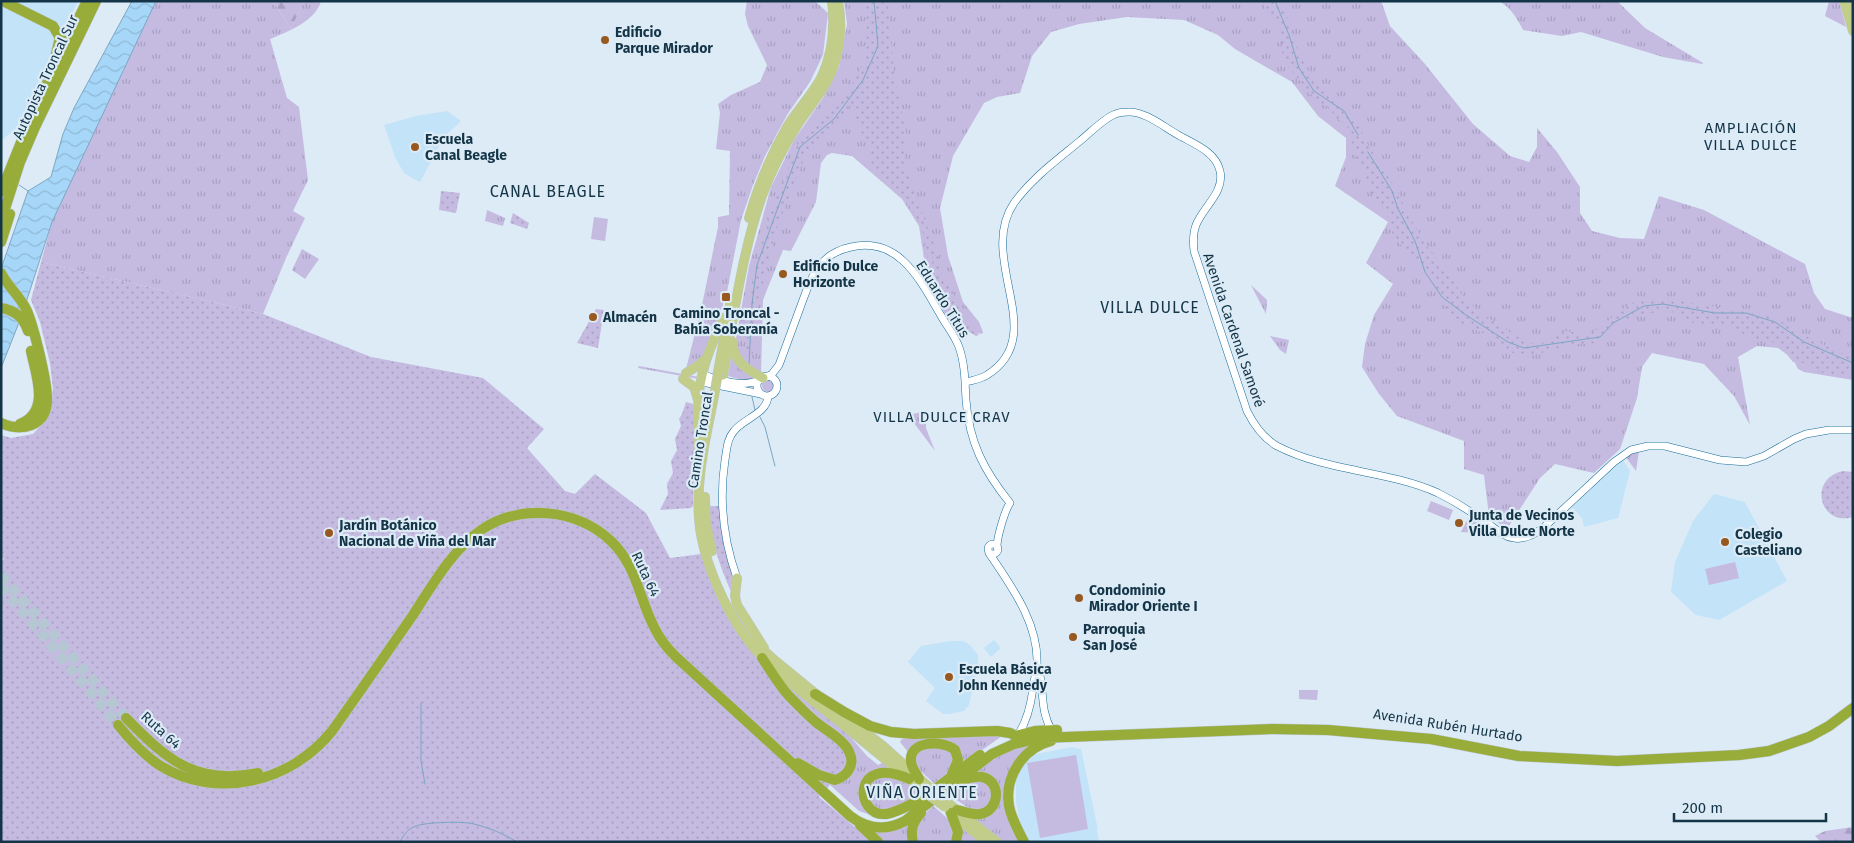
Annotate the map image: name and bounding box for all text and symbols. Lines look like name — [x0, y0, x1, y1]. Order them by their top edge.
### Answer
street label: Autopista Troncal Sur — [9, 12, 82, 142]
place label: Edificio Parque Mirador — [615, 24, 713, 57]
marker: Edificio Parque Mirador — [599, 34, 611, 46]
district label: AMPLIACIÓN VILLA DULCE — [1704, 119, 1798, 154]
place label: Escuela Canal Beagle — [425, 131, 507, 164]
marker: Escuela Canal Beagle — [409, 141, 421, 153]
district label: CANAL BEAGLE — [490, 182, 606, 201]
street label: Avenida Cardenal Samoré — [1199, 251, 1268, 410]
place label: Edificio Dulce Horizonte — [793, 258, 879, 291]
street label: Eduardo Titus — [912, 258, 973, 341]
marker: Edificio Dulce Horizonte — [777, 268, 789, 280]
marker: Camino Troncal - Bahía Soberanía — [720, 291, 732, 303]
district label: VILLA DULCE — [1100, 298, 1200, 317]
place label: Camino Troncal - Bahía Soberanía — [673, 305, 780, 338]
place label: Almacén — [602, 309, 657, 326]
marker: Almacén — [587, 311, 599, 323]
street label: Camino Troncal — [684, 391, 717, 490]
district label: VILLA DULCE CRAV — [873, 408, 1011, 426]
place label: Junta de Vecinos Villa Dulce Norte — [1468, 507, 1575, 540]
place label: Jardín Botánico Nacional de Viña del Mar — [338, 517, 497, 550]
marker: Junta de Vecinos Villa Dulce Norte — [1453, 517, 1465, 529]
place label: Colegio Casteliano — [1735, 526, 1802, 559]
marker: Jardín Botánico Nacional de Viña del Mar — [323, 527, 335, 539]
marker: Colegio Casteliano — [1719, 536, 1731, 548]
street label: Ruta 64 — [628, 549, 664, 600]
place label: Condominio Mirador Oriente I — [1089, 582, 1198, 615]
marker: Condominio Mirador Oriente I — [1073, 592, 1085, 604]
place label: Parroquia San José — [1083, 621, 1146, 654]
marker: Parroquia San José — [1067, 631, 1079, 643]
place label: Escuela Básica John Kennedy — [958, 661, 1052, 694]
marker: Escuela Básica John Kennedy — [943, 671, 955, 683]
street label: Avenida Rubén Hurtado — [1372, 705, 1524, 746]
street label: Ruta 64 — [137, 708, 185, 753]
district label: VIÑA ORIENTE — [866, 783, 978, 802]
scale bar — [1674, 790, 1826, 822]
text: 200 m — [1682, 799, 1723, 817]

